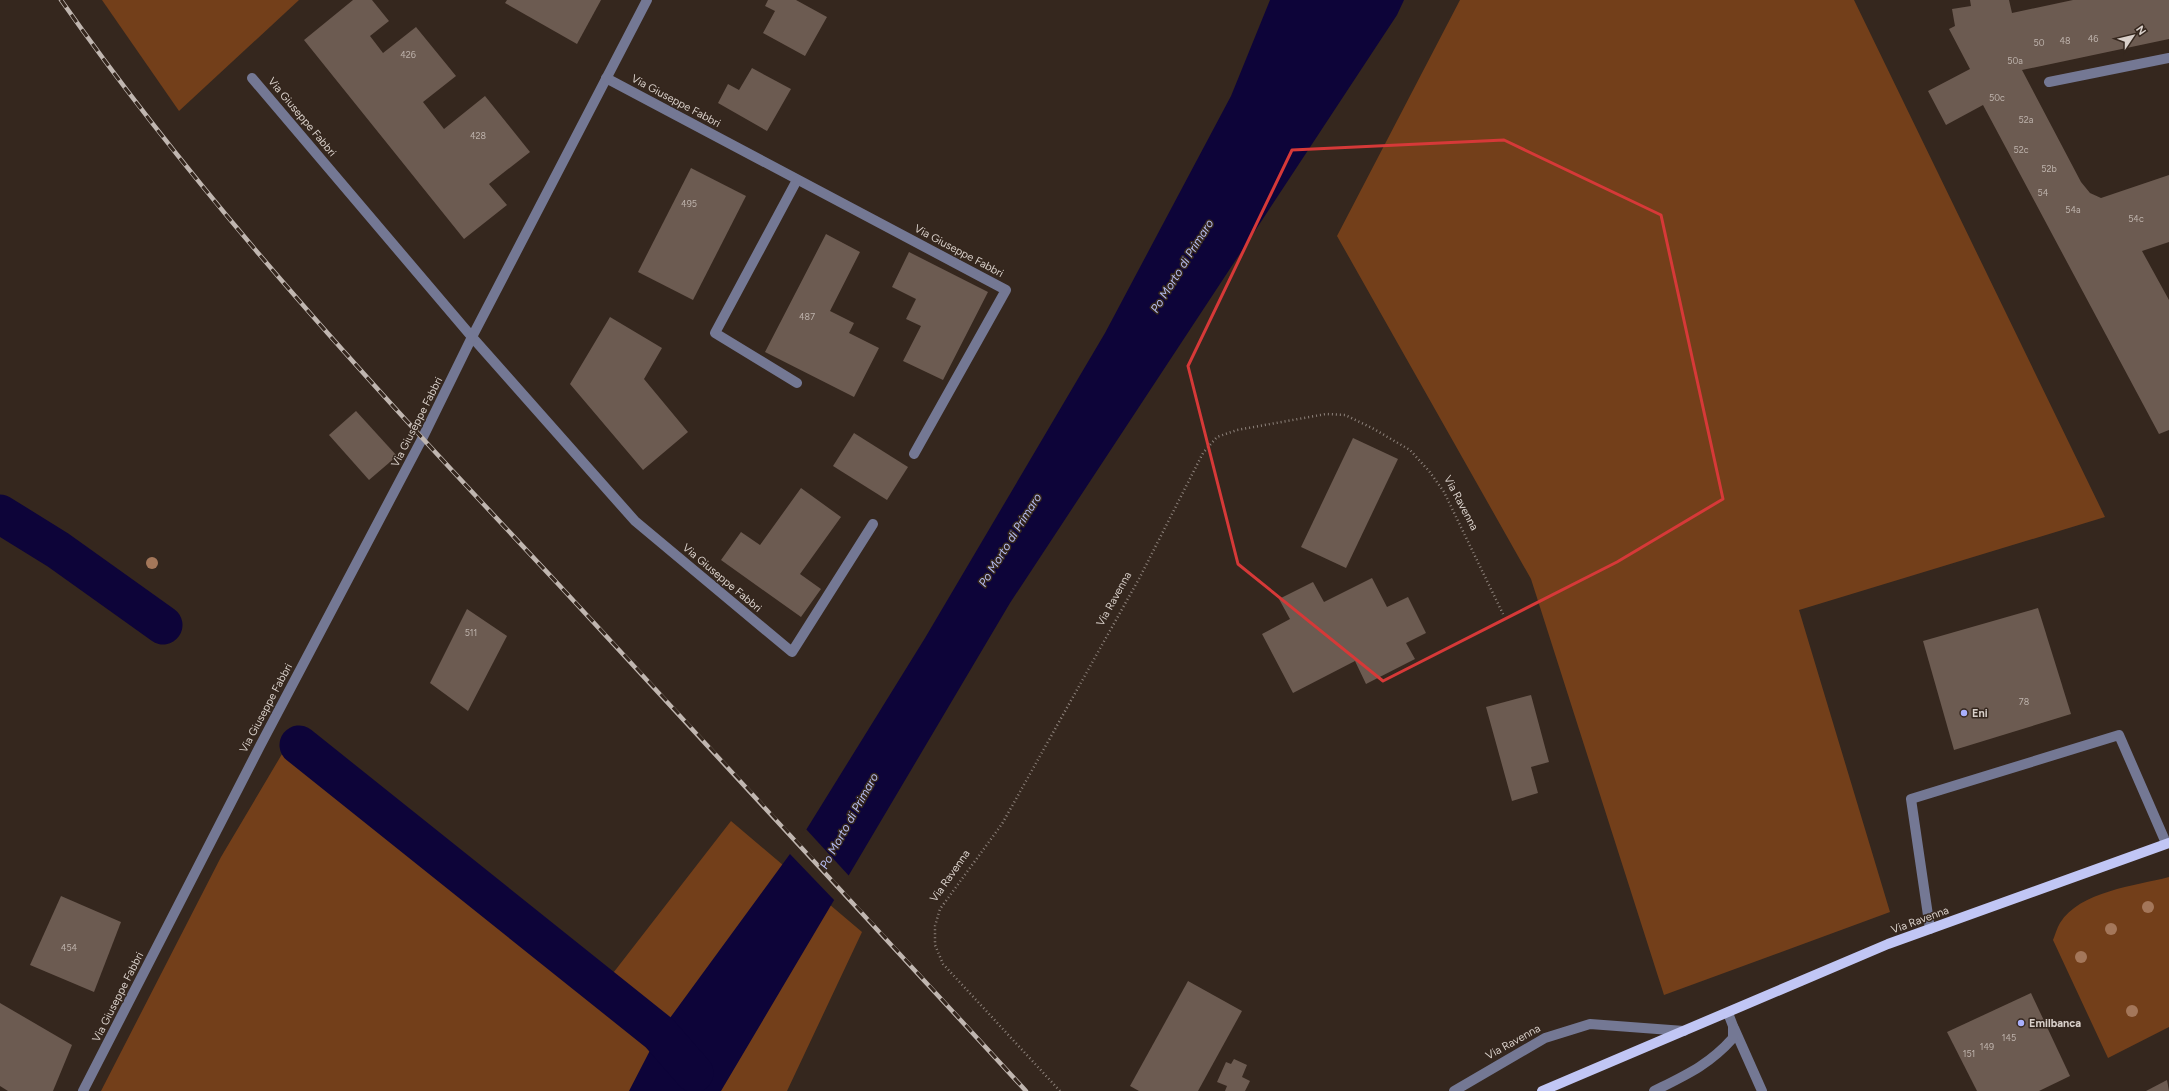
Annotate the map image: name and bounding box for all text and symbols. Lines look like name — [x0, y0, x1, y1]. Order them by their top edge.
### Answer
north arrow — [2113, 16, 2153, 56]
text: N — [2133, 23, 2149, 38]
house number: 46 — [2088, 33, 2098, 44]
house number: 48 — [2059, 35, 2071, 46]
house number: 50 — [2034, 37, 2045, 48]
house number: 426 — [400, 49, 416, 60]
house number: 50a — [2007, 55, 2023, 66]
street label: Via Giuseppe Fabbri — [629, 72, 723, 130]
street label: Via Giuseppe Fabbri — [265, 75, 339, 159]
house number: 50c — [1989, 92, 2005, 103]
house number: 52a — [2019, 114, 2034, 125]
house number: 428 — [470, 130, 487, 141]
house number: 52c — [2013, 144, 2029, 155]
house number: 52b — [2041, 163, 2057, 174]
house number: 54 — [2038, 187, 2049, 198]
house number: 495 — [681, 198, 697, 209]
house number: 54a — [2065, 204, 2081, 215]
house number: 54c — [2128, 213, 2144, 224]
water label: Po Morto di Primaro — [1148, 217, 1216, 315]
street label: Via Giuseppe Fabbri — [912, 222, 1006, 280]
house number: 487 — [799, 311, 815, 322]
street label: Via Giuseppe Fabbri — [389, 375, 445, 469]
street label: Via Ravenna — [1441, 473, 1481, 533]
water label: Po Morto di Primaro — [976, 491, 1044, 589]
street label: Via Giuseppe Fabbri — [680, 541, 764, 615]
street label: Via Ravenna — [1094, 569, 1134, 629]
house number: 511 — [465, 627, 477, 638]
street label: Via Giuseppe Fabbri — [237, 661, 295, 755]
house number: 78 — [2019, 696, 2030, 707]
place label: Eni — [1972, 707, 1988, 720]
marker: Eni — [1959, 708, 1969, 718]
water label: Po Morto di Primaro — [817, 771, 881, 871]
street label: Via Ravenna — [927, 848, 973, 904]
street label: Via Ravenna — [1889, 904, 1951, 936]
house number: 454 — [61, 942, 78, 953]
street label: Via Giuseppe Fabbri — [90, 950, 146, 1044]
place label: Emilbanca — [2029, 1017, 2081, 1030]
marker: Emilbanca — [2016, 1018, 2026, 1028]
street label: Via Ravenna — [1483, 1022, 1543, 1062]
house number: 145 — [2002, 1032, 2016, 1043]
house number: 149 — [1980, 1041, 1994, 1052]
house number: 151 — [1963, 1048, 1975, 1059]

